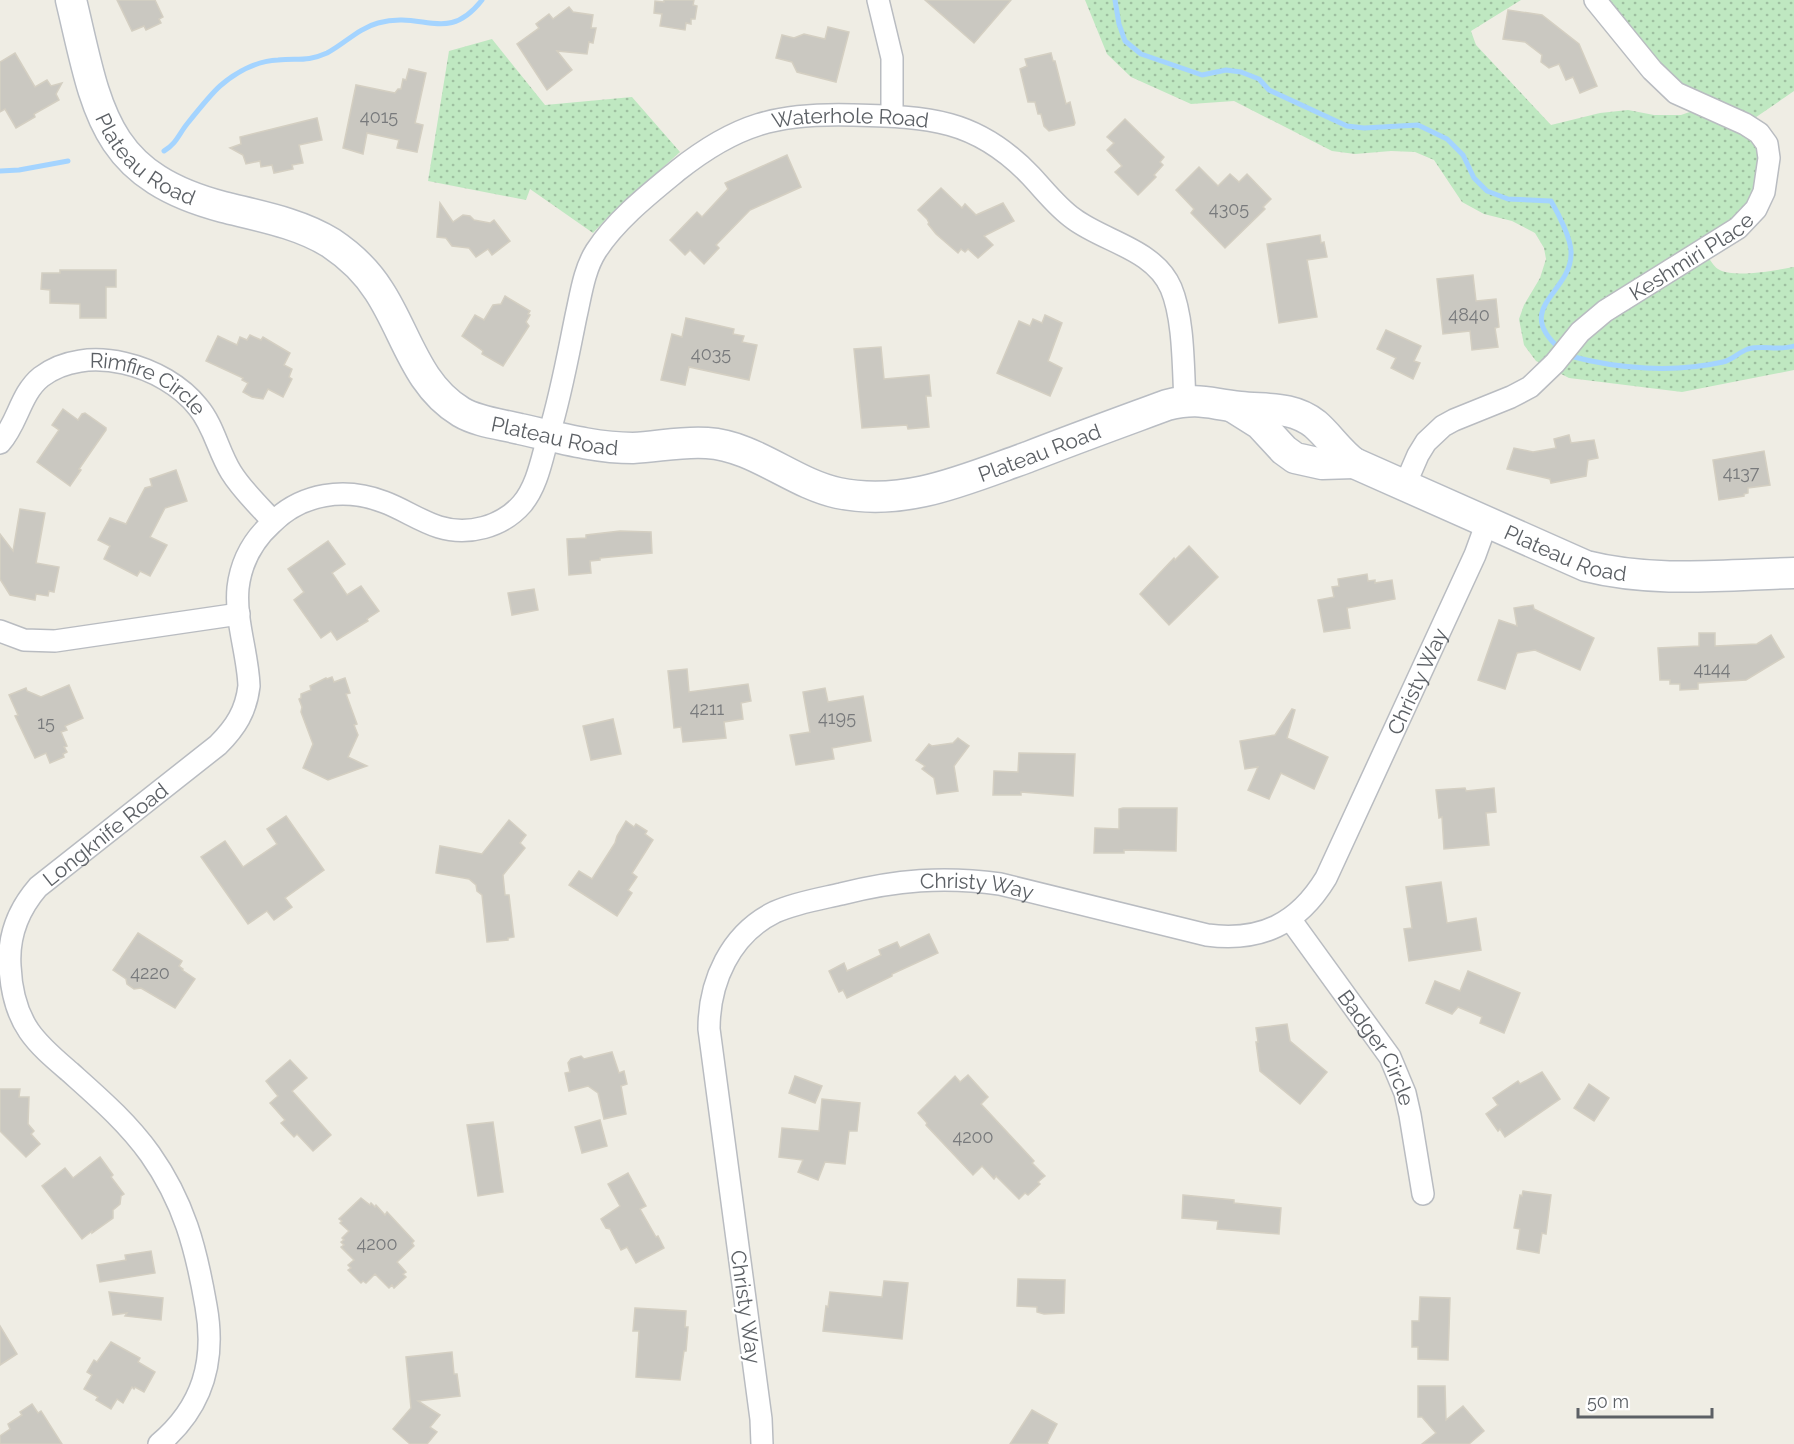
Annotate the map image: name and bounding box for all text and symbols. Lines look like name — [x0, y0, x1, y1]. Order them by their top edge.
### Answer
street label: Waterhole Road — [770, 102, 930, 133]
house number: 4015 — [360, 106, 398, 127]
street label: Plateau Road — [91, 109, 199, 210]
house number: 4305 — [1209, 198, 1249, 219]
street label: Keshmiri Place — [1624, 207, 1759, 305]
house number: 4840 — [1448, 304, 1490, 325]
house number: 4035 — [691, 343, 731, 364]
street label: Rimfire Circle — [90, 347, 212, 420]
street label: Plateau Road — [489, 411, 619, 460]
street label: Plateau Road — [975, 418, 1104, 487]
house number: 4137 — [1723, 462, 1760, 483]
street label: Plateau Road — [1501, 519, 1628, 586]
street label: Christy Way — [1381, 624, 1452, 738]
house number: 4144 — [1693, 658, 1731, 679]
house number: 4211 — [690, 698, 725, 719]
house number: 4195 — [818, 707, 856, 728]
house number: 15 — [37, 712, 55, 733]
street label: Longknife Road — [37, 777, 173, 891]
street label: Christy Way — [919, 867, 1036, 904]
house number: 4220 — [130, 962, 170, 983]
street label: Badger Circle — [1333, 985, 1420, 1108]
house number: 4200 — [952, 1126, 994, 1147]
house number: 4200 — [356, 1233, 398, 1254]
street label: Christy Way — [726, 1249, 766, 1365]
scale bar — [1578, 1381, 1712, 1419]
text: 50 m — [1587, 1391, 1629, 1412]

